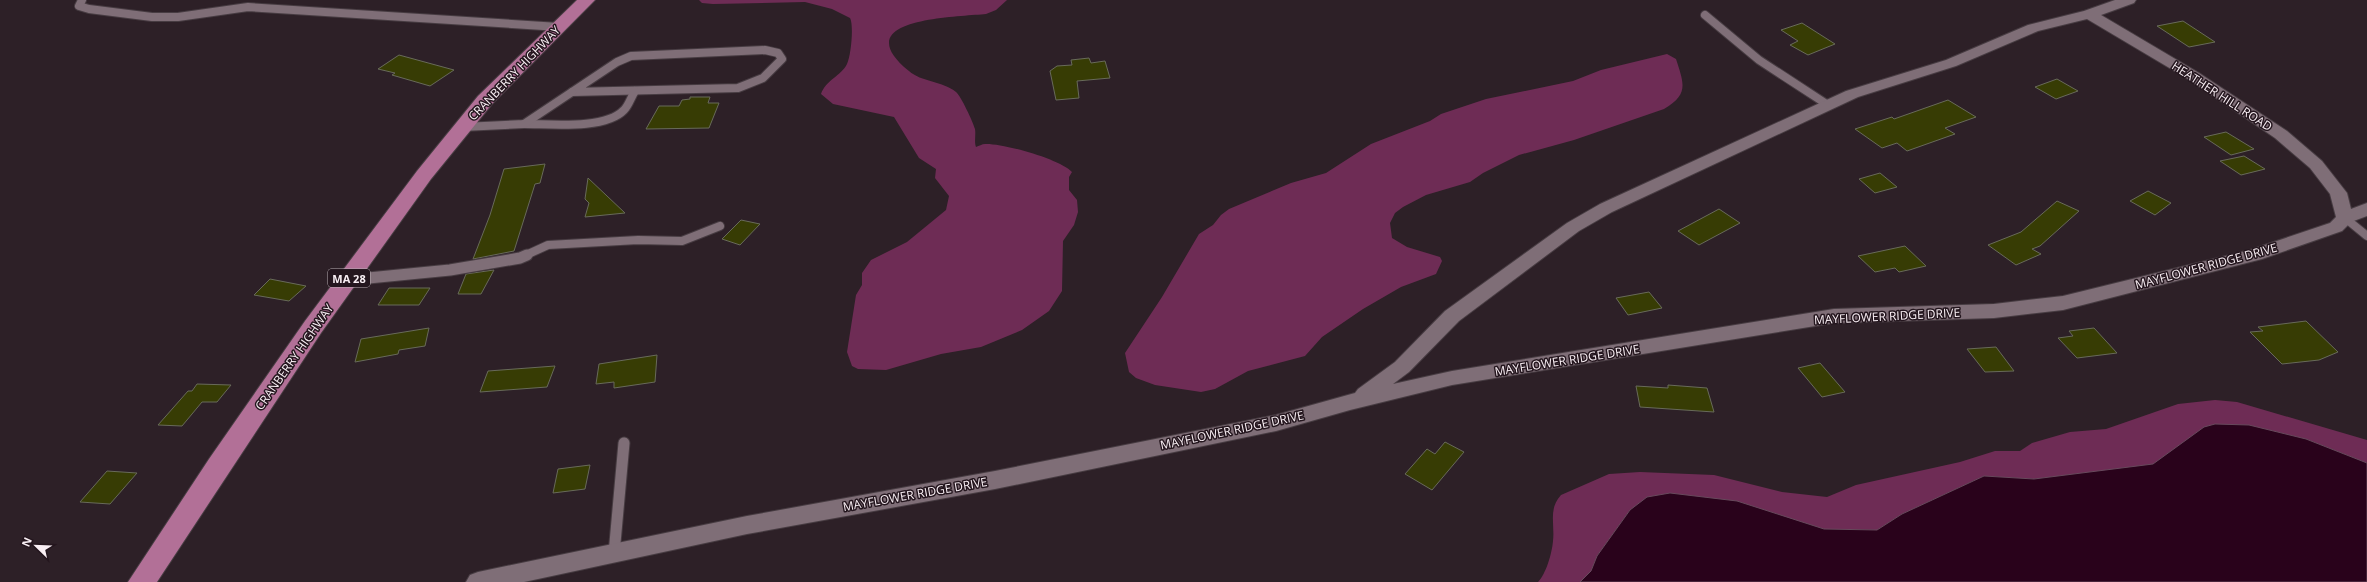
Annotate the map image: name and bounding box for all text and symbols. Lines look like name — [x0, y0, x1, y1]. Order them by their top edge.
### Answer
street label: CRANBERRY HIGHWAY — [464, 22, 564, 124]
street label: HEATHER HILL ROAD — [2168, 57, 2276, 135]
street label: MAYFLOWER RIDGE DRIVE — [2133, 239, 2279, 293]
road number: MA 28 — [328, 269, 370, 287]
street label: CRANBERRY HIGHWAY — [251, 300, 337, 413]
street label: MAYFLOWER RIDGE DRIVE — [1813, 304, 1961, 328]
street label: MAYFLOWER RIDGE DRIVE — [1493, 340, 1641, 380]
street label: MAYFLOWER RIDGE DRIVE — [1159, 406, 1305, 454]
street label: MAYFLOWER RIDGE DRIVE — [841, 473, 989, 515]
north arrow — [16, 526, 56, 566]
text: N — [18, 535, 35, 549]

